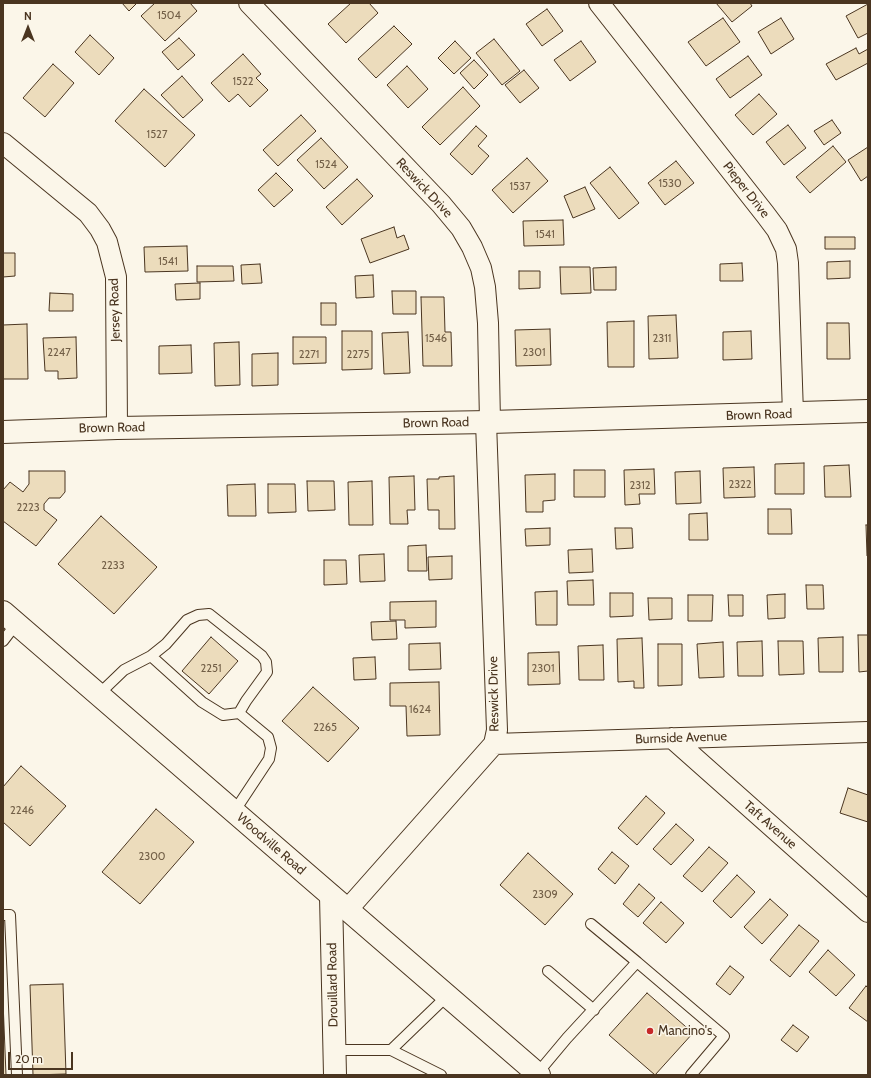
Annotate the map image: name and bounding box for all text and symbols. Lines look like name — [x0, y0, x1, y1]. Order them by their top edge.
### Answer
north arrow — [8, 8, 48, 48]
text: N — [24, 9, 32, 23]
house number: 1504 — [157, 9, 181, 23]
house number: 1522 — [232, 75, 254, 89]
house number: 1527 — [147, 128, 167, 142]
street label: Reswick Drive — [393, 155, 455, 221]
house number: 1524 — [315, 158, 337, 172]
street label: Pieper Drive — [719, 159, 773, 221]
house number: 1530 — [658, 177, 682, 191]
house number: 1537 — [509, 180, 531, 194]
house number: 1541 — [535, 228, 555, 242]
house number: 1541 — [158, 255, 178, 269]
street label: Jersey Road — [106, 278, 124, 342]
house number: 1546 — [425, 332, 447, 346]
house number: 2311 — [653, 332, 671, 346]
house number: 2247 — [47, 346, 71, 360]
house number: 2301 — [523, 346, 545, 360]
house number: 2271 — [299, 348, 319, 362]
house number: 2275 — [346, 348, 370, 362]
street label: Brown Road — [725, 406, 793, 424]
street label: Brown Road — [403, 415, 469, 431]
street label: Brown Road — [79, 420, 145, 436]
house number: 2322 — [728, 478, 752, 492]
house number: 2312 — [629, 479, 651, 493]
house number: 2223 — [16, 501, 40, 515]
house number: 2233 — [101, 559, 125, 573]
street label: Reswick Drive — [486, 656, 502, 732]
house number: 2251 — [200, 662, 222, 676]
house number: 2301 — [532, 662, 554, 676]
house number: 1624 — [409, 703, 431, 717]
house number: 2265 — [313, 721, 337, 735]
street label: Burnside Avenue — [635, 729, 727, 747]
street label: Taft Avenue — [740, 798, 800, 852]
house number: 2246 — [10, 804, 34, 818]
street label: Woodville Road — [233, 810, 309, 878]
house number: 2300 — [138, 850, 166, 864]
house number: 2309 — [532, 888, 558, 902]
street label: Drouillard Road — [324, 943, 342, 1027]
place label: Mancino's — [658, 1023, 712, 1039]
marker: Mancino's — [645, 1026, 655, 1036]
scale bar — [10, 1044, 75, 1070]
text: 20 m — [15, 1051, 43, 1066]

